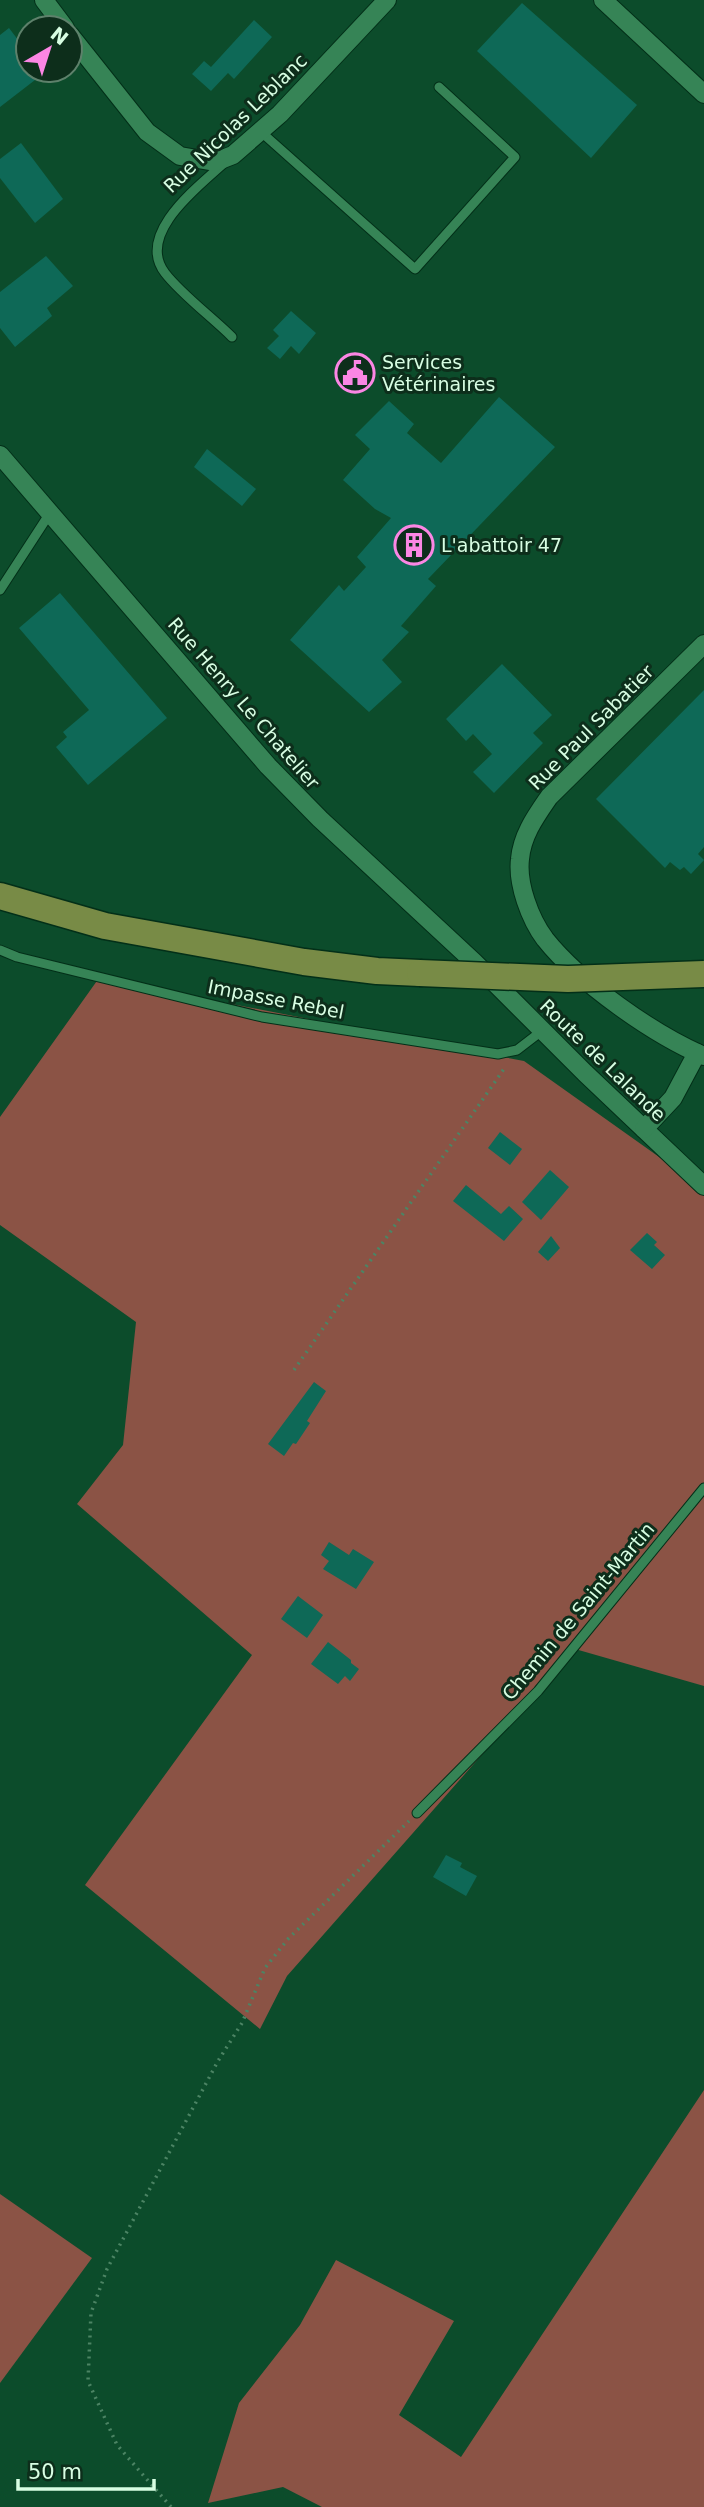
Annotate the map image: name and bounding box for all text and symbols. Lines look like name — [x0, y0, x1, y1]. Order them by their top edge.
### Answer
north arrow — [14, 14, 84, 84]
text: N — [47, 22, 73, 49]
street label: Rue Nicolas Leblanc — [159, 49, 311, 197]
place label: Services Vétérinaires — [382, 351, 495, 395]
public building icon: Services Vétérinaires — [334, 352, 376, 394]
building icon: L'abattoir 47 — [393, 524, 435, 566]
place label: L'abattoir 47 — [441, 534, 562, 556]
street label: Rue Henry Le Chatelier — [164, 613, 324, 793]
street label: Rue Paul Sabatier — [524, 660, 658, 794]
street label: Impasse Rebel — [206, 975, 346, 1023]
street label: Route de Lalande — [536, 994, 670, 1126]
street label: Chemin de Saint-Martin — [497, 1518, 659, 1704]
scale bar — [18, 2448, 154, 2492]
text: 50 m — [28, 2460, 82, 2484]

